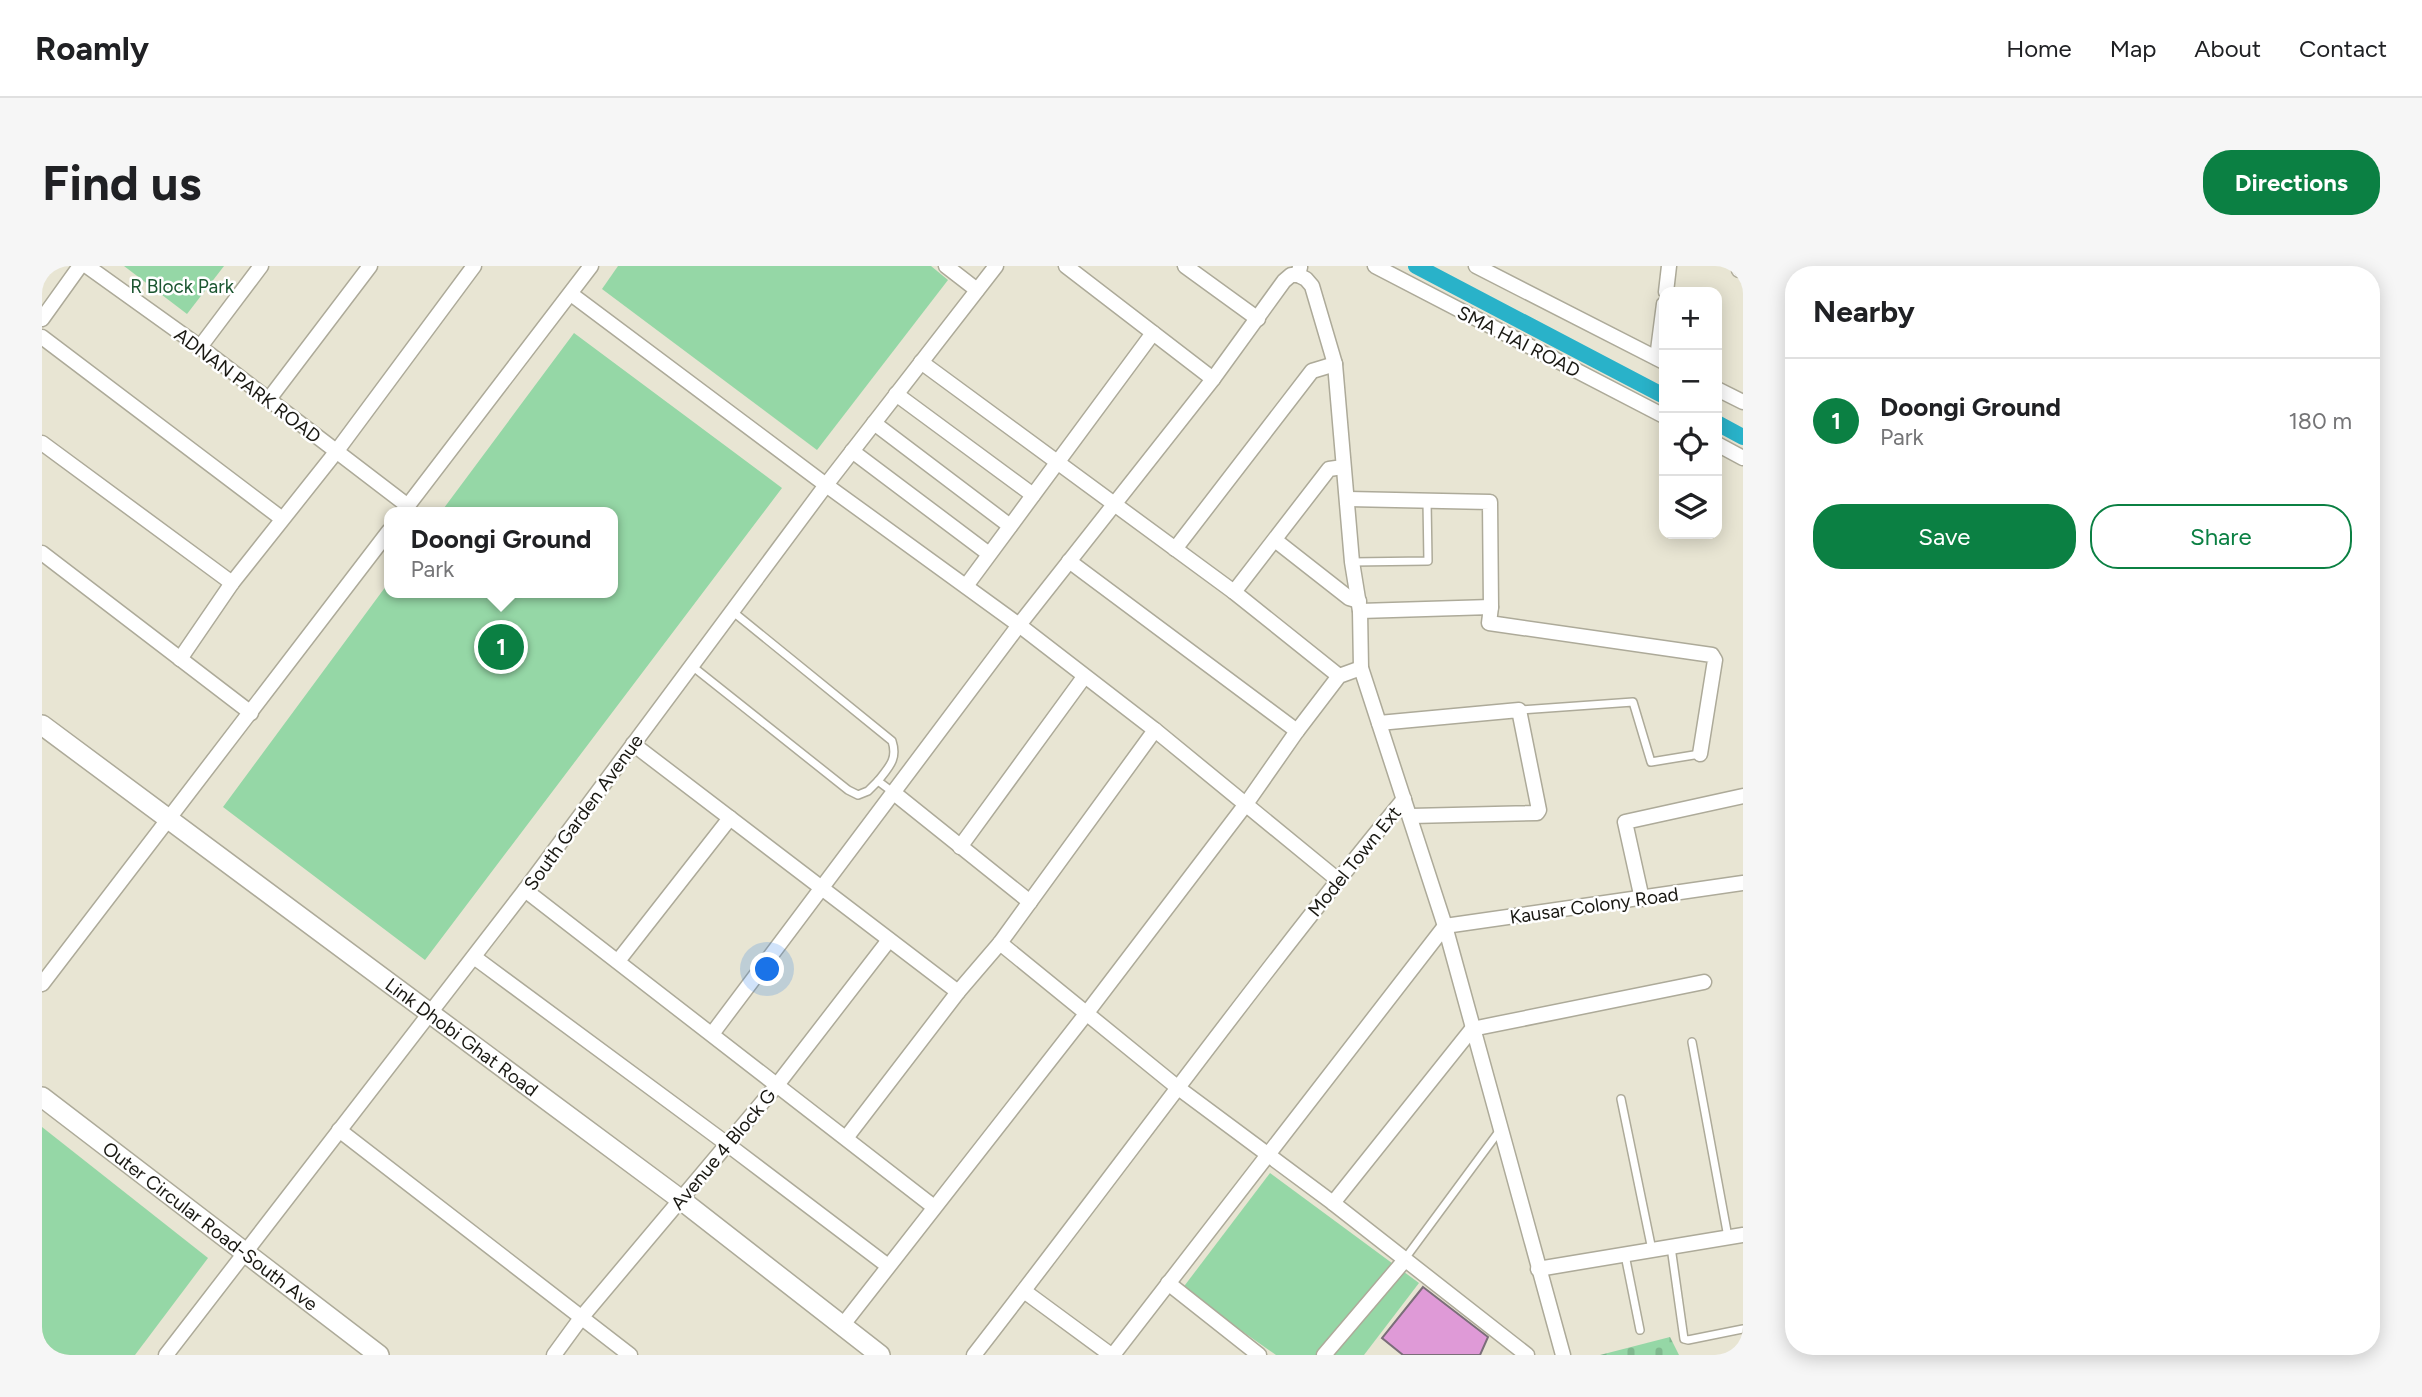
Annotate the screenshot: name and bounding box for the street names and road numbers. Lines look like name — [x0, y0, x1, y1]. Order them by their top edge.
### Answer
street label: SMA HAI ROAD — [1453, 301, 1584, 382]
street label: ADNAN PARK ROAD — [170, 323, 326, 448]
street label: South Garden Avenue — [519, 730, 648, 895]
street label: Model Town Ext — [1303, 802, 1406, 921]
street label: Kausar Colony Road — [1508, 882, 1680, 929]
street label: Link Dhobi Ghat Road — [381, 973, 542, 1101]
street label: Avenue 4 Block G — [666, 1084, 781, 1215]
street label: Outer Circular Road-South Ave — [98, 1137, 322, 1316]

